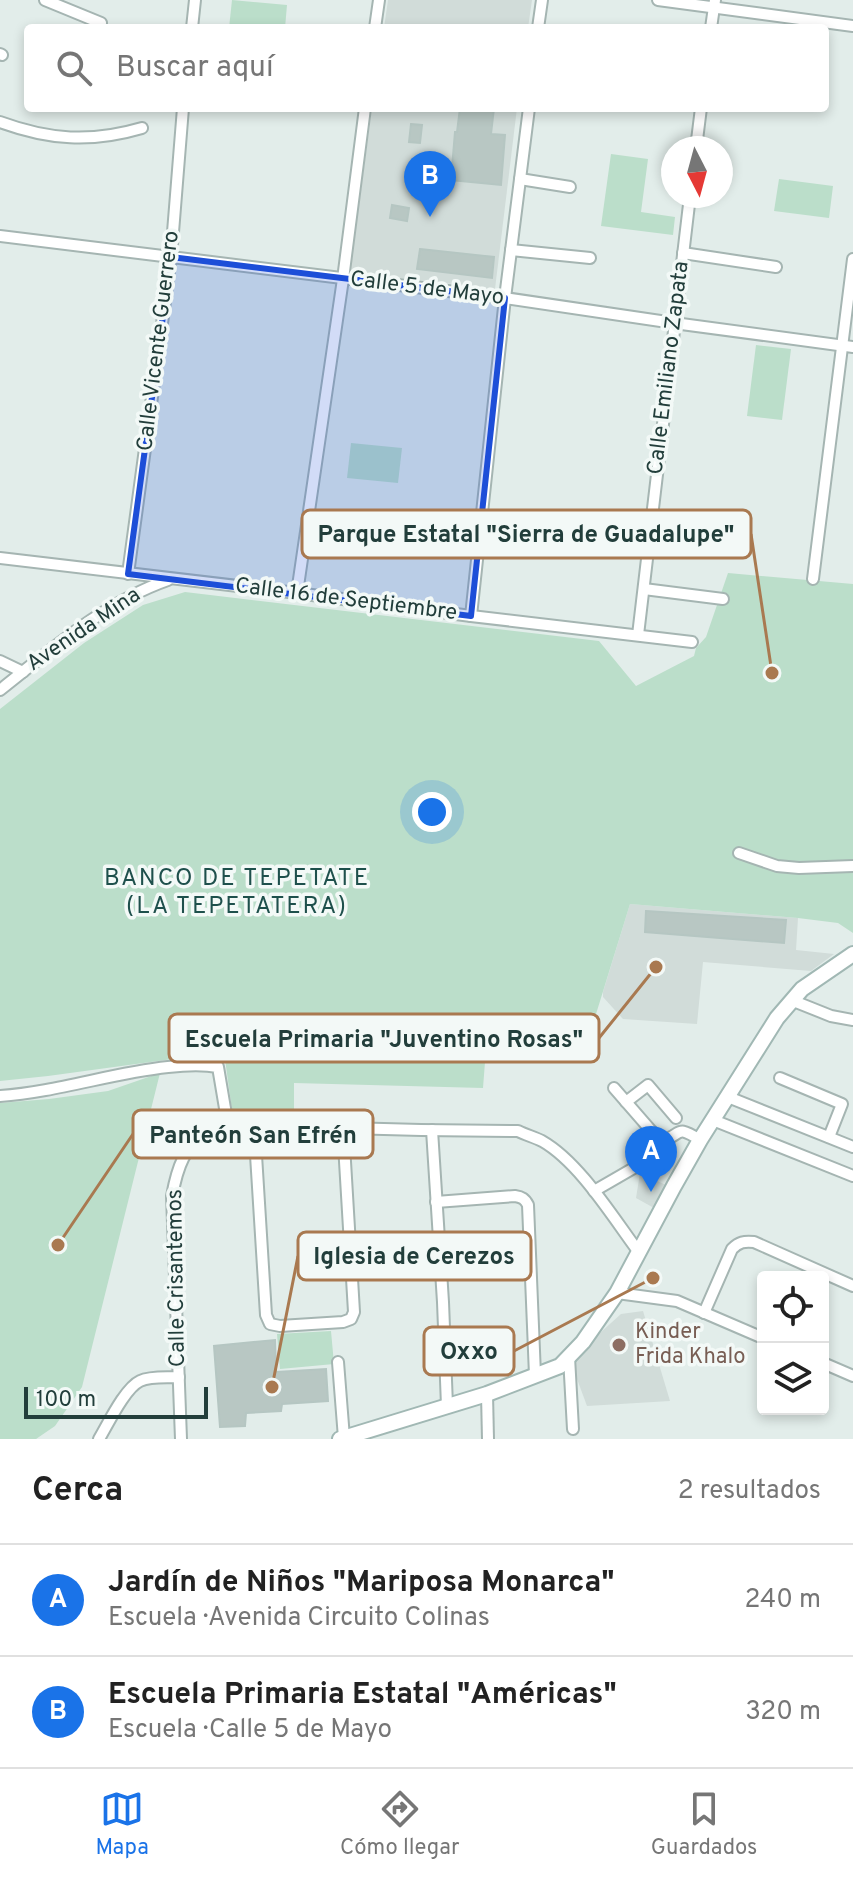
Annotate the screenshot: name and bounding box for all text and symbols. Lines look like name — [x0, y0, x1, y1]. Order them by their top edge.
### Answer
search box — [24, 24, 829, 112]
icon: search — [52, 46, 96, 90]
text: Buscar aquí — [116, 50, 274, 87]
north arrow — [661, 136, 733, 208]
pin: B — [404, 151, 456, 217]
street label: Calle Vicente Guerrero — [132, 229, 186, 453]
street label: Calle Emiliano Zapata — [643, 260, 695, 476]
street label: Calle 5 de Mayo — [348, 266, 506, 312]
callout: Parque Estatal "Sierra de Guadalupe" — [302, 510, 751, 558]
text: Parque Estatal "Sierra de Guadalupe" — [318, 521, 734, 551]
street label: Calle 16 de Septiembre — [233, 573, 459, 627]
street label: Avenida Mina — [22, 582, 146, 678]
your location — [412, 792, 452, 832]
district label: BANCO DE TEPETATE (LA TEPETATERA) — [104, 864, 370, 922]
callout: Escuela Primaria "Juventino Rosas" — [169, 1014, 599, 1062]
text: Escuela Primaria "Juventino Rosas" — [185, 1026, 583, 1056]
callout: Panteón San Efrén — [133, 1110, 373, 1158]
text: Panteón San Efrén — [149, 1122, 357, 1152]
pin: A — [625, 1126, 677, 1192]
street label: Calle Crisantemos — [162, 1189, 192, 1367]
callout: Iglesia de Cerezos — [298, 1232, 531, 1280]
text: Iglesia de Cerezos — [313, 1243, 515, 1273]
map controls — [757, 1271, 829, 1415]
button: locate — [757, 1271, 829, 1343]
place label: Kinder Frida Khalo — [635, 1319, 745, 1371]
callout: Oxxo — [424, 1327, 514, 1375]
marker: Kinder Frida Khalo — [610, 1336, 628, 1354]
text: Oxxo — [440, 1338, 498, 1368]
button: layers — [757, 1343, 829, 1415]
scale bar — [24, 1383, 208, 1419]
text: 100 m — [36, 1387, 96, 1414]
text: Cerca — [32, 1470, 123, 1513]
text: 2 resultados — [678, 1475, 821, 1508]
text: Jardín de Niños "Mariposa Monarca" — [108, 1565, 614, 1602]
text: A — [49, 1584, 67, 1617]
text: 240 m — [744, 1584, 821, 1617]
text: Escuela · Avenida Circuito Colinas — [108, 1602, 490, 1635]
text: Escuela Primaria Estatal "Américas" — [108, 1677, 617, 1714]
text: B — [49, 1696, 67, 1729]
text: 320 m — [745, 1696, 821, 1729]
text: Escuela · Calle 5 de Mayo — [108, 1714, 392, 1747]
tab: Mapa — [96, 1787, 149, 1862]
tab: Cómo llegar — [340, 1787, 460, 1862]
tab: Guardados — [651, 1787, 757, 1862]

